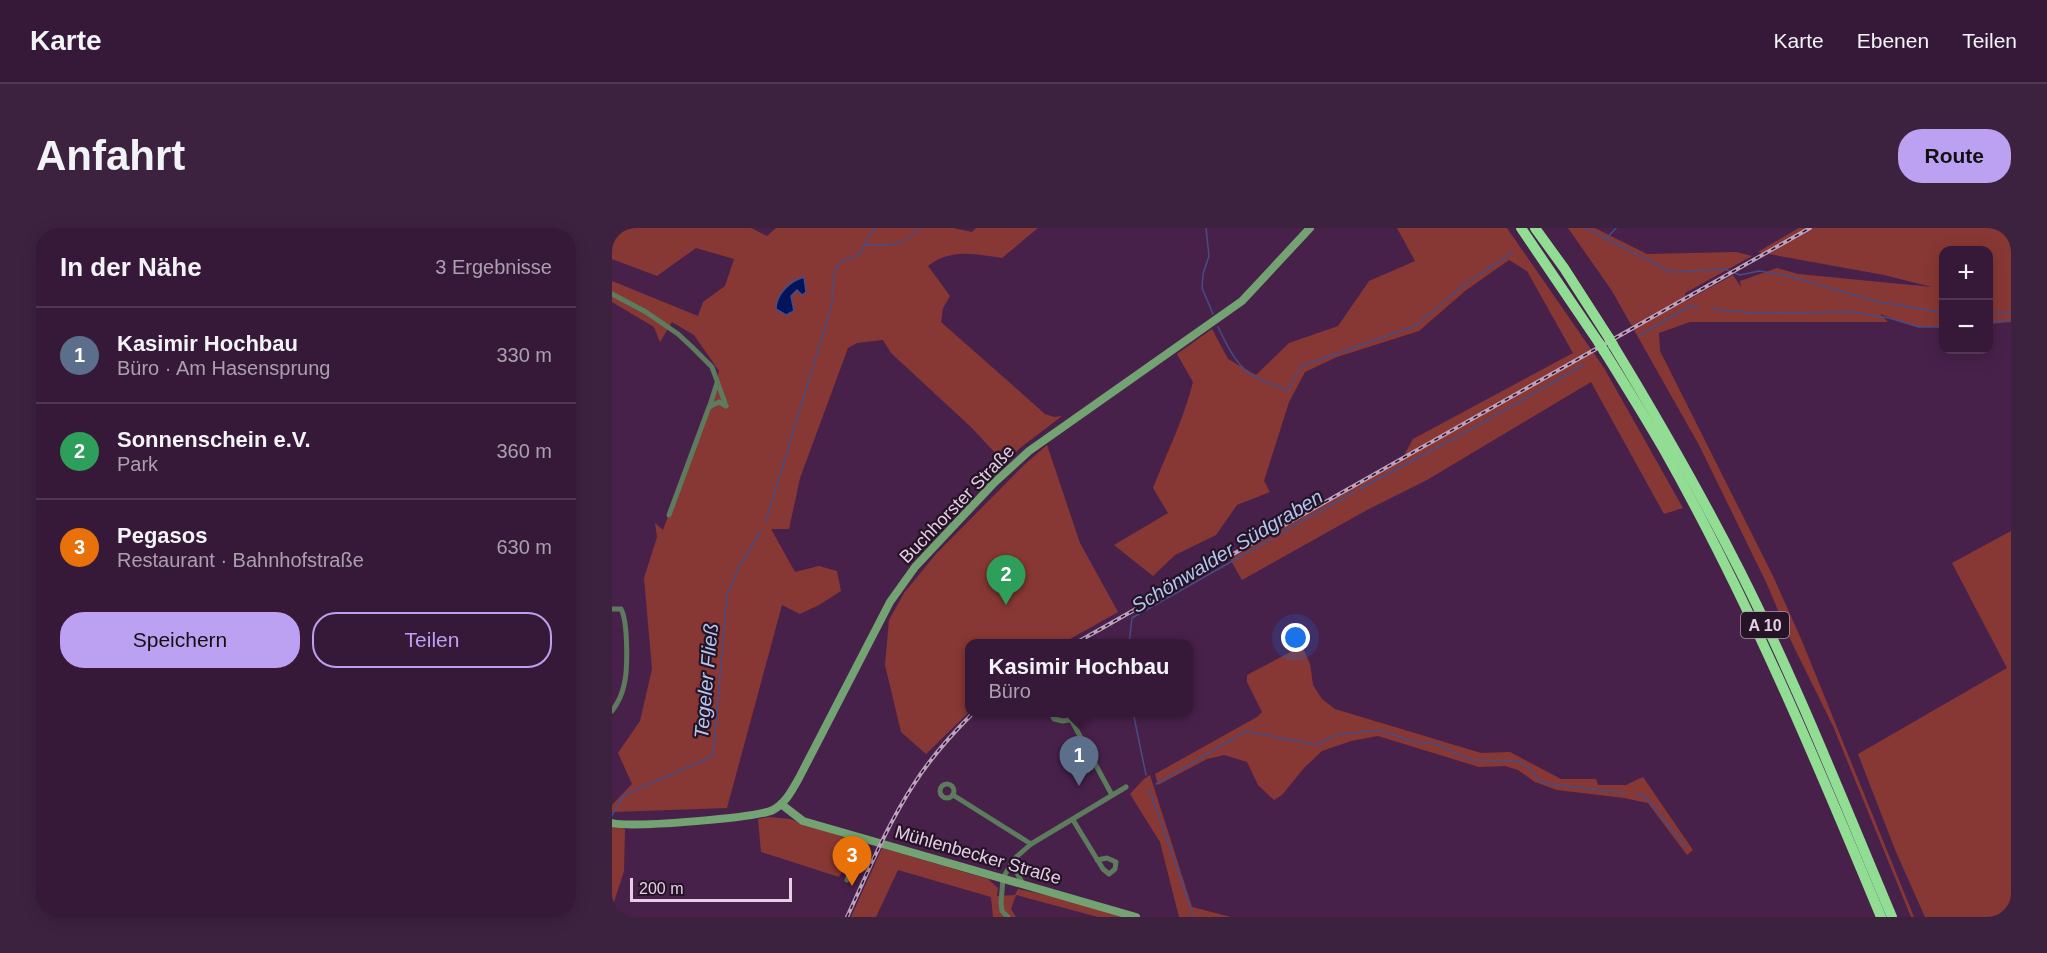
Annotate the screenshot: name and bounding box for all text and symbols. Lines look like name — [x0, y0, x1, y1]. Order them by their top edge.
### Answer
text: Karte — [30, 25, 102, 56]
text: Karte — [1774, 29, 1824, 52]
text: Ebenen — [1857, 29, 1929, 52]
text: Teilen — [1962, 29, 2017, 52]
button: Route — [1898, 129, 2011, 183]
text: Anfahrt — [36, 132, 185, 179]
map controls — [1939, 246, 1993, 354]
button: + — [1939, 246, 1993, 300]
text: In der Nähe — [60, 252, 202, 282]
text: 3 Ergebnisse — [435, 256, 552, 278]
button: − — [1939, 300, 1993, 354]
text: Kasimir Hochbau — [117, 331, 298, 356]
text: 1 — [74, 344, 85, 366]
text: 330 m — [496, 344, 552, 366]
text: Büro · Am Hasensprung — [117, 357, 330, 379]
text: Sonnenschein e.V. — [117, 427, 311, 452]
text: 2 — [74, 440, 85, 462]
text: 360 m — [496, 440, 552, 462]
street label: Buchhorster Straße — [896, 441, 1018, 567]
text: Park — [117, 453, 158, 475]
water label: Schönwalder Südgraben — [1127, 485, 1327, 617]
text: Pegasos — [117, 523, 208, 548]
text: 3 — [74, 536, 85, 558]
text: 630 m — [496, 536, 552, 558]
text: Restaurant · Bahnhofstraße — [117, 549, 364, 571]
pin: 2 — [986, 556, 1026, 605]
button: Speichern — [60, 612, 300, 668]
button: Teilen — [312, 612, 552, 668]
road number: A 10 — [1741, 612, 1789, 638]
water label: Tegeler Fließ — [690, 622, 722, 740]
your location — [1281, 623, 1310, 652]
popup — [965, 639, 1193, 717]
text: Kasimir Hochbau — [989, 654, 1169, 679]
text: Büro — [989, 680, 1031, 702]
pin: 1 — [1060, 736, 1098, 786]
street label: Mühlenbecker Straße — [893, 822, 1063, 888]
pin: 3 — [832, 836, 872, 886]
scale bar — [630, 875, 792, 902]
text: 200 m — [639, 880, 683, 897]

